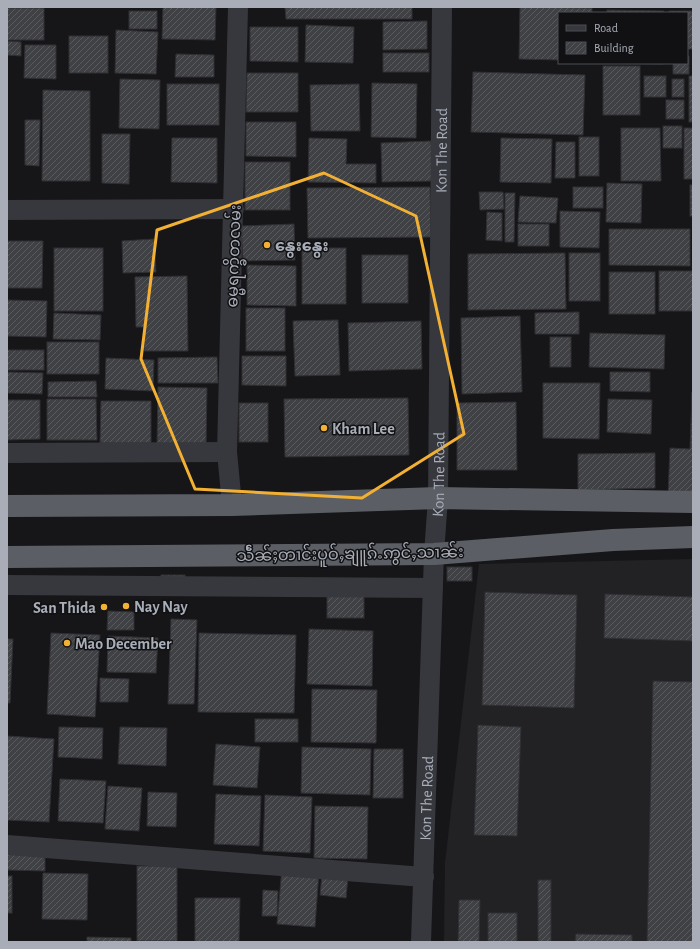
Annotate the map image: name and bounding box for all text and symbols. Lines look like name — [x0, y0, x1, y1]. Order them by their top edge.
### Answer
legend — [558, 12, 688, 64]
text: Road — [594, 22, 618, 34]
text: Building — [594, 42, 634, 54]
street label: Kon The Road — [433, 108, 450, 193]
street label: ဓမ္မရက္ခိတလမ်း — [220, 204, 249, 308]
place label: နွေးနွေး — [275, 238, 329, 258]
marker: နွေးနွေး — [262, 240, 272, 250]
place label: Kham Lee — [332, 421, 395, 437]
marker: Kham Lee — [319, 423, 329, 433]
street label: Kon The Road — [430, 432, 448, 517]
street label: သဵႅၼ်ႈတၢင်းပူဝ်ႇၶျူၵ်ႉဢွင်ႇသၢၼ်း — [236, 540, 464, 570]
place label: Nay Nay — [134, 599, 188, 616]
place label: San Thida — [33, 600, 96, 616]
marker: Nay Nay — [121, 601, 131, 611]
marker: San Thida — [99, 602, 109, 612]
place label: Mao December — [75, 636, 172, 652]
marker: Mao December — [62, 638, 72, 648]
street label: Kon The Road — [417, 755, 436, 841]

